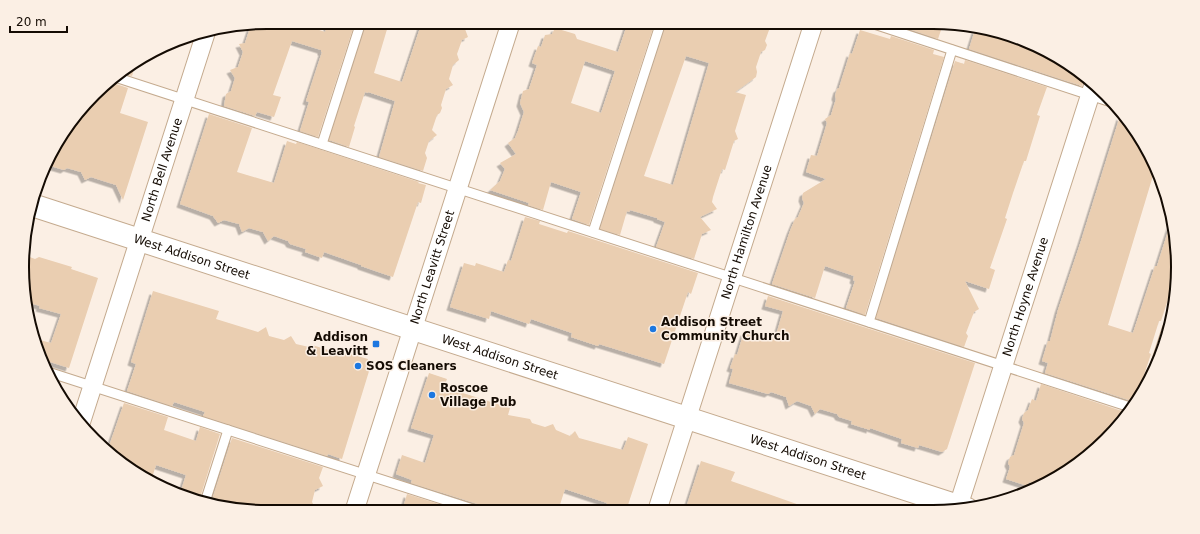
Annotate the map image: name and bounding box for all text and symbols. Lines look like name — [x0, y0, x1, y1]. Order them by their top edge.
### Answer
scale bar — [10, 8, 67, 34]
text: 20 m — [16, 15, 47, 29]
street label: North Bell Avenue — [139, 116, 185, 223]
street label: North Hamilton Avenue — [718, 163, 775, 301]
street label: North Leavitt Street — [408, 208, 457, 326]
street label: West Addison Street — [132, 232, 252, 282]
street label: North Hoyne Avenue — [1000, 235, 1051, 358]
place label: Addison Street Community Church — [661, 315, 789, 343]
marker: Addison Street Community Church — [648, 324, 658, 334]
place label: Addison & Leavitt — [306, 330, 368, 358]
street label: West Addison Street — [440, 332, 560, 383]
marker: Addison & Leavitt — [371, 339, 381, 349]
place label: SOS Cleaners — [366, 359, 457, 373]
marker: SOS Cleaners — [353, 361, 363, 371]
place label: Roscoe Village Pub — [440, 381, 517, 409]
marker: Roscoe Village Pub — [427, 390, 437, 400]
street label: West Addison Street — [748, 432, 868, 483]

